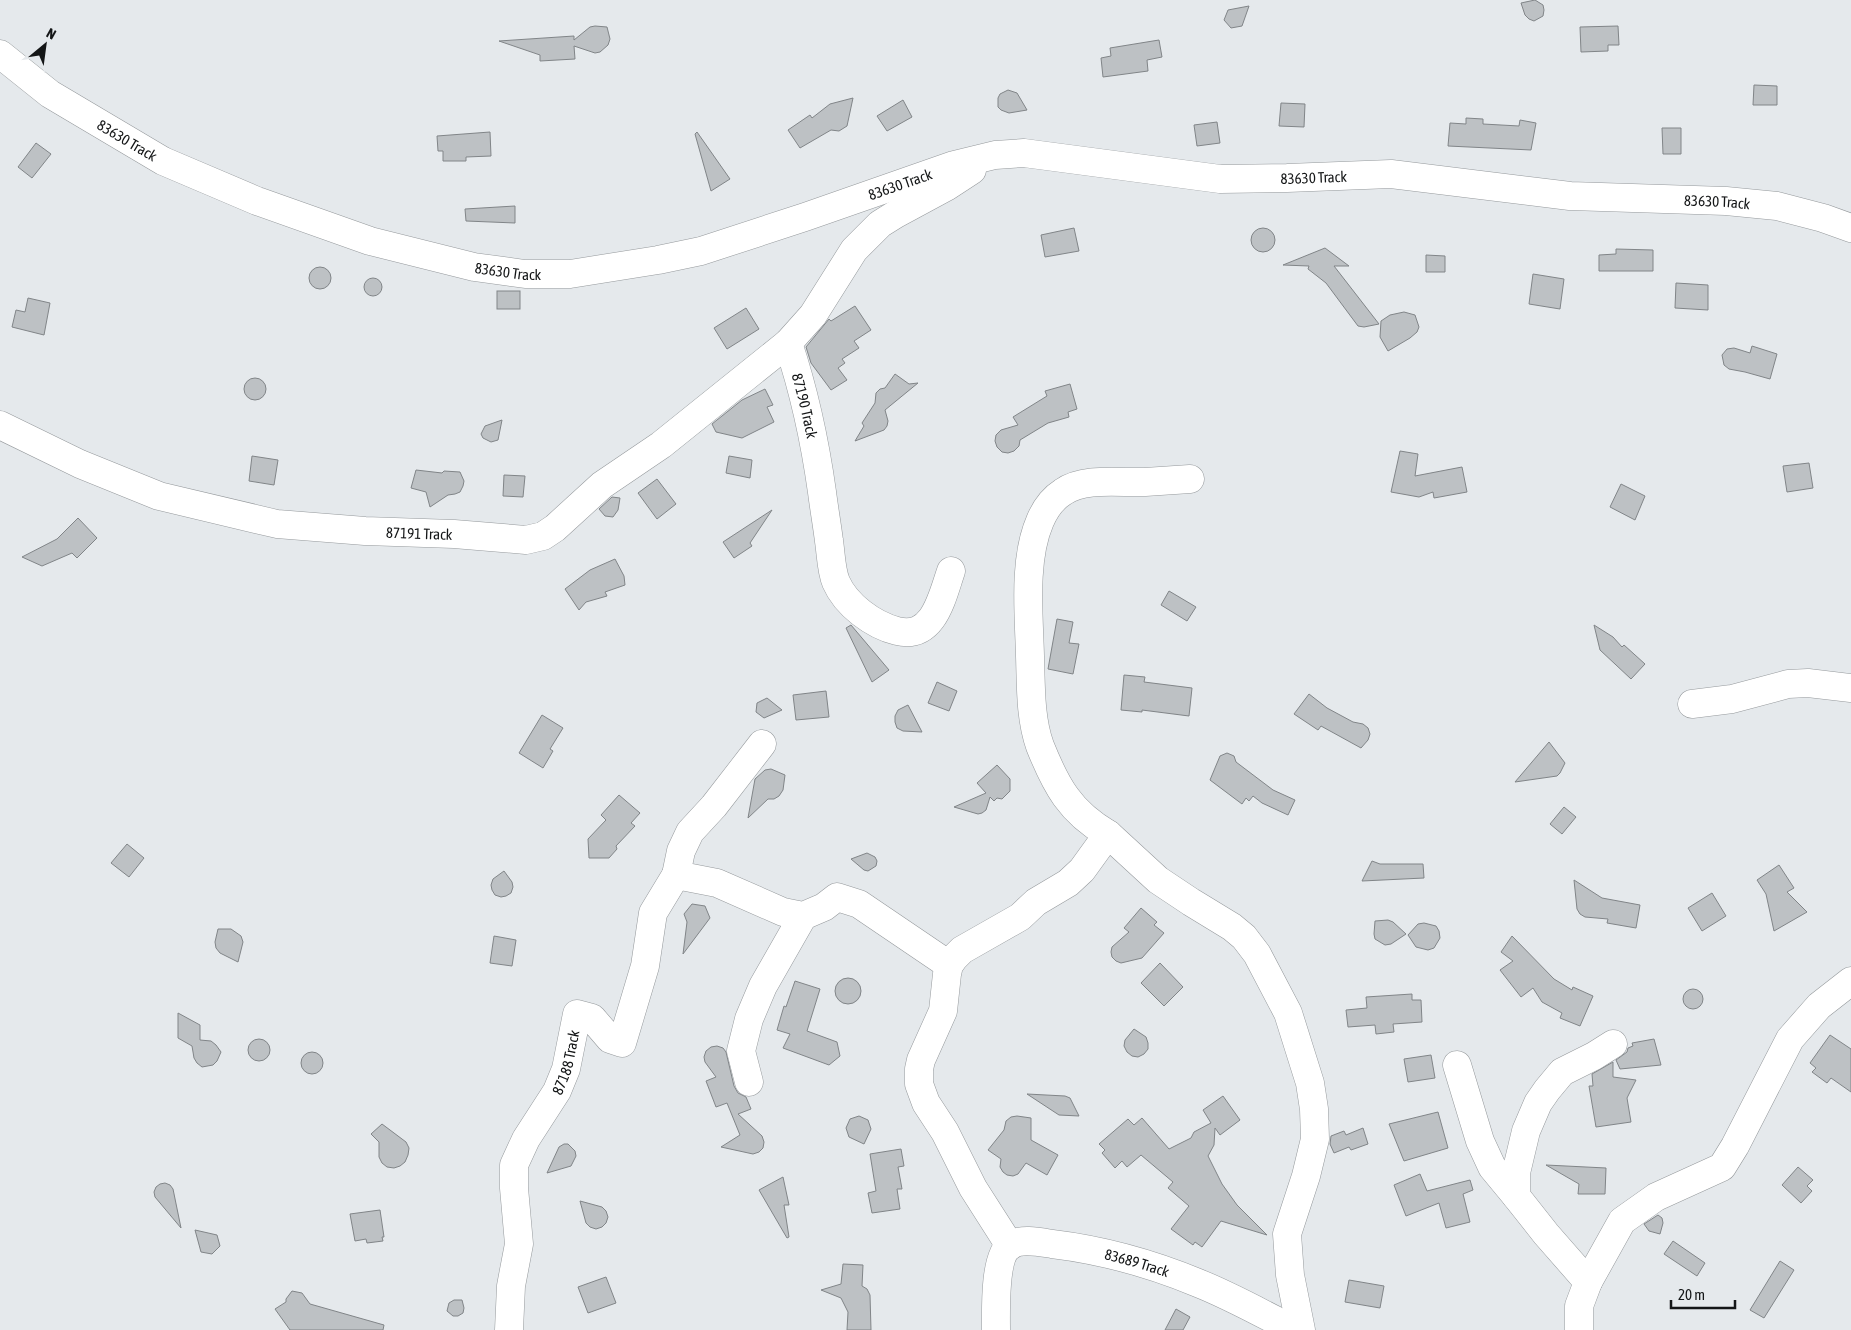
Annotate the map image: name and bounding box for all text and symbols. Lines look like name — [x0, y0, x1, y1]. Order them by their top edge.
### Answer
north arrow — [20, 20, 70, 70]
text: N — [44, 25, 59, 43]
street label: 83630 Track — [95, 116, 161, 164]
street label: 83630 Track — [866, 165, 934, 203]
street label: 83630 Track — [1280, 167, 1347, 187]
street label: 83630 Track — [1684, 191, 1751, 212]
street label: 83630 Track — [474, 259, 541, 283]
street label: 87190 Track — [789, 371, 821, 440]
street label: 87191 Track — [386, 523, 453, 542]
street label: 87188 Track — [548, 1028, 582, 1097]
street label: 83689 Track — [1103, 1245, 1172, 1280]
scale bar — [1671, 1278, 1735, 1310]
text: 20 m — [1678, 1286, 1705, 1303]

